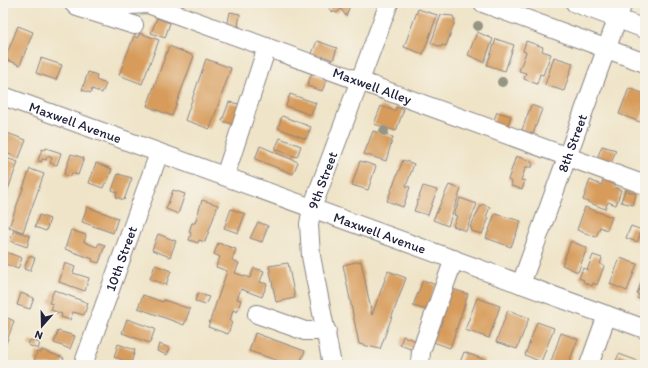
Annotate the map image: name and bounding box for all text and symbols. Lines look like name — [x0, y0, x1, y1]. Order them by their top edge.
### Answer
street label: Maxwell Alley — [330, 64, 414, 108]
street label: Maxwell Avenue — [27, 98, 124, 147]
street label: 8th Street — [554, 112, 591, 174]
street label: 9th Street — [304, 149, 341, 211]
street label: Maxwell Avenue — [331, 208, 429, 257]
street label: 10th Street — [102, 224, 141, 294]
north arrow — [22, 306, 62, 346]
text: N — [33, 328, 44, 342]

